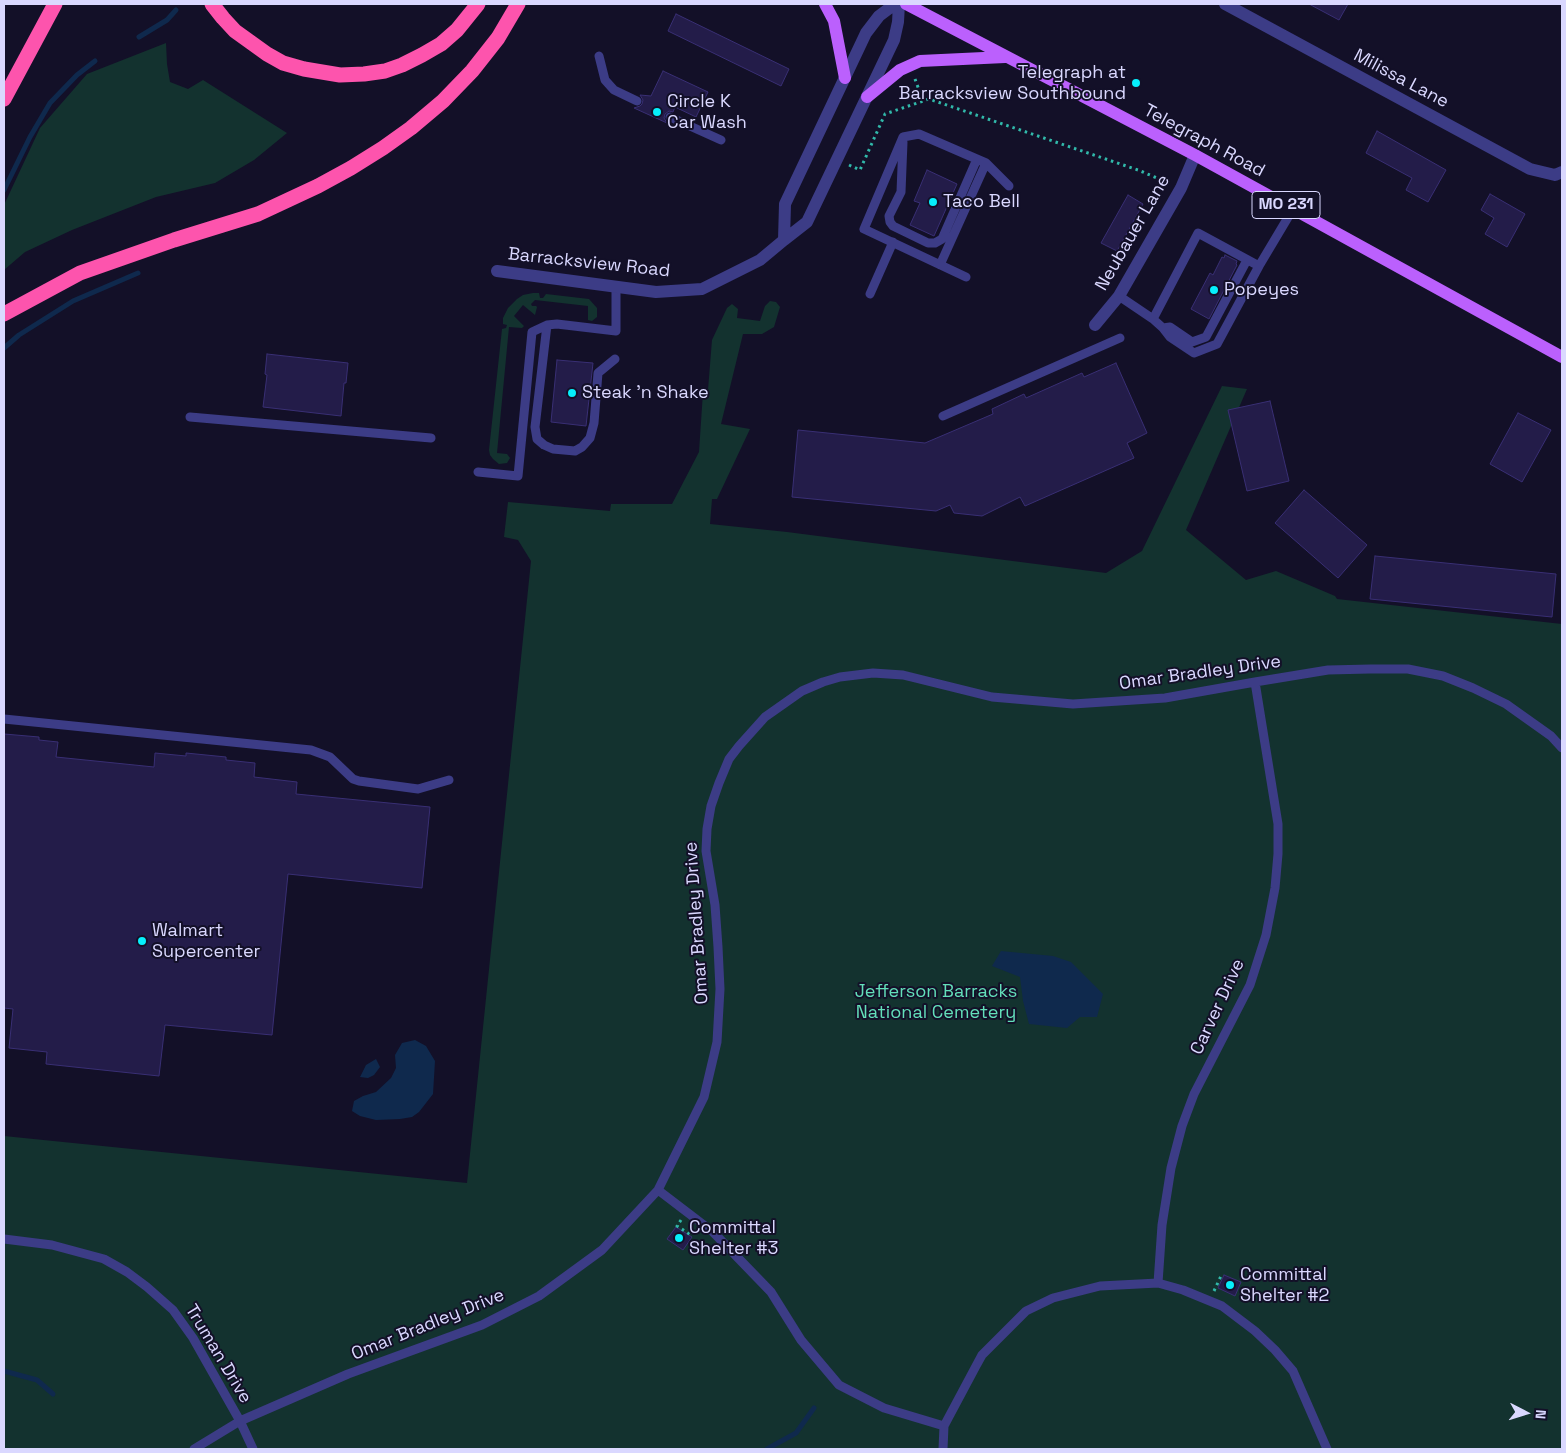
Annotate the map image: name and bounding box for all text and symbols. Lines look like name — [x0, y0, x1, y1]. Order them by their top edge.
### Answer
street label: Milissa Lane — [1350, 45, 1452, 113]
place label: Telegraph at Barracksview Southbound — [899, 62, 1126, 104]
marker: Telegraph at Barracksview Southbound — [1130, 77, 1142, 89]
place label: Circle K Car Wash — [667, 91, 747, 134]
street label: Telegraph Road — [1140, 100, 1268, 182]
marker: Circle K Car Wash — [651, 106, 663, 118]
street label: Neubauer Lane — [1091, 171, 1175, 295]
place label: Taco Bell — [943, 191, 1020, 213]
road number: MO 231 — [1252, 192, 1320, 218]
marker: Taco Bell — [927, 196, 939, 208]
street label: Barracksview Road — [507, 244, 671, 282]
place label: Popeyes — [1224, 279, 1299, 301]
marker: Popeyes — [1208, 284, 1220, 296]
place label: Steak 'n Shake — [582, 382, 709, 404]
marker: Steak 'n Shake — [566, 387, 578, 399]
street label: Omar Bradley Drive — [1118, 651, 1282, 695]
street label: Omar Bradley Drive — [681, 841, 713, 1005]
place label: Walmart Supercenter — [152, 920, 260, 962]
marker: Walmart Supercenter — [136, 935, 148, 947]
street label: Carver Drive — [1186, 956, 1250, 1058]
park label: Jefferson Barracks National Cemetery — [855, 981, 1017, 1024]
place label: Committal Shelter #3 — [689, 1217, 778, 1260]
marker: Committal Shelter #3 — [673, 1232, 685, 1244]
place label: Committal Shelter #2 — [1240, 1264, 1329, 1306]
marker: Committal Shelter #2 — [1224, 1279, 1236, 1291]
street label: Omar Bradley Drive — [348, 1284, 508, 1366]
street label: Truman Drive — [180, 1301, 256, 1407]
north arrow — [1501, 1388, 1551, 1438]
text: N — [1532, 1409, 1550, 1420]

